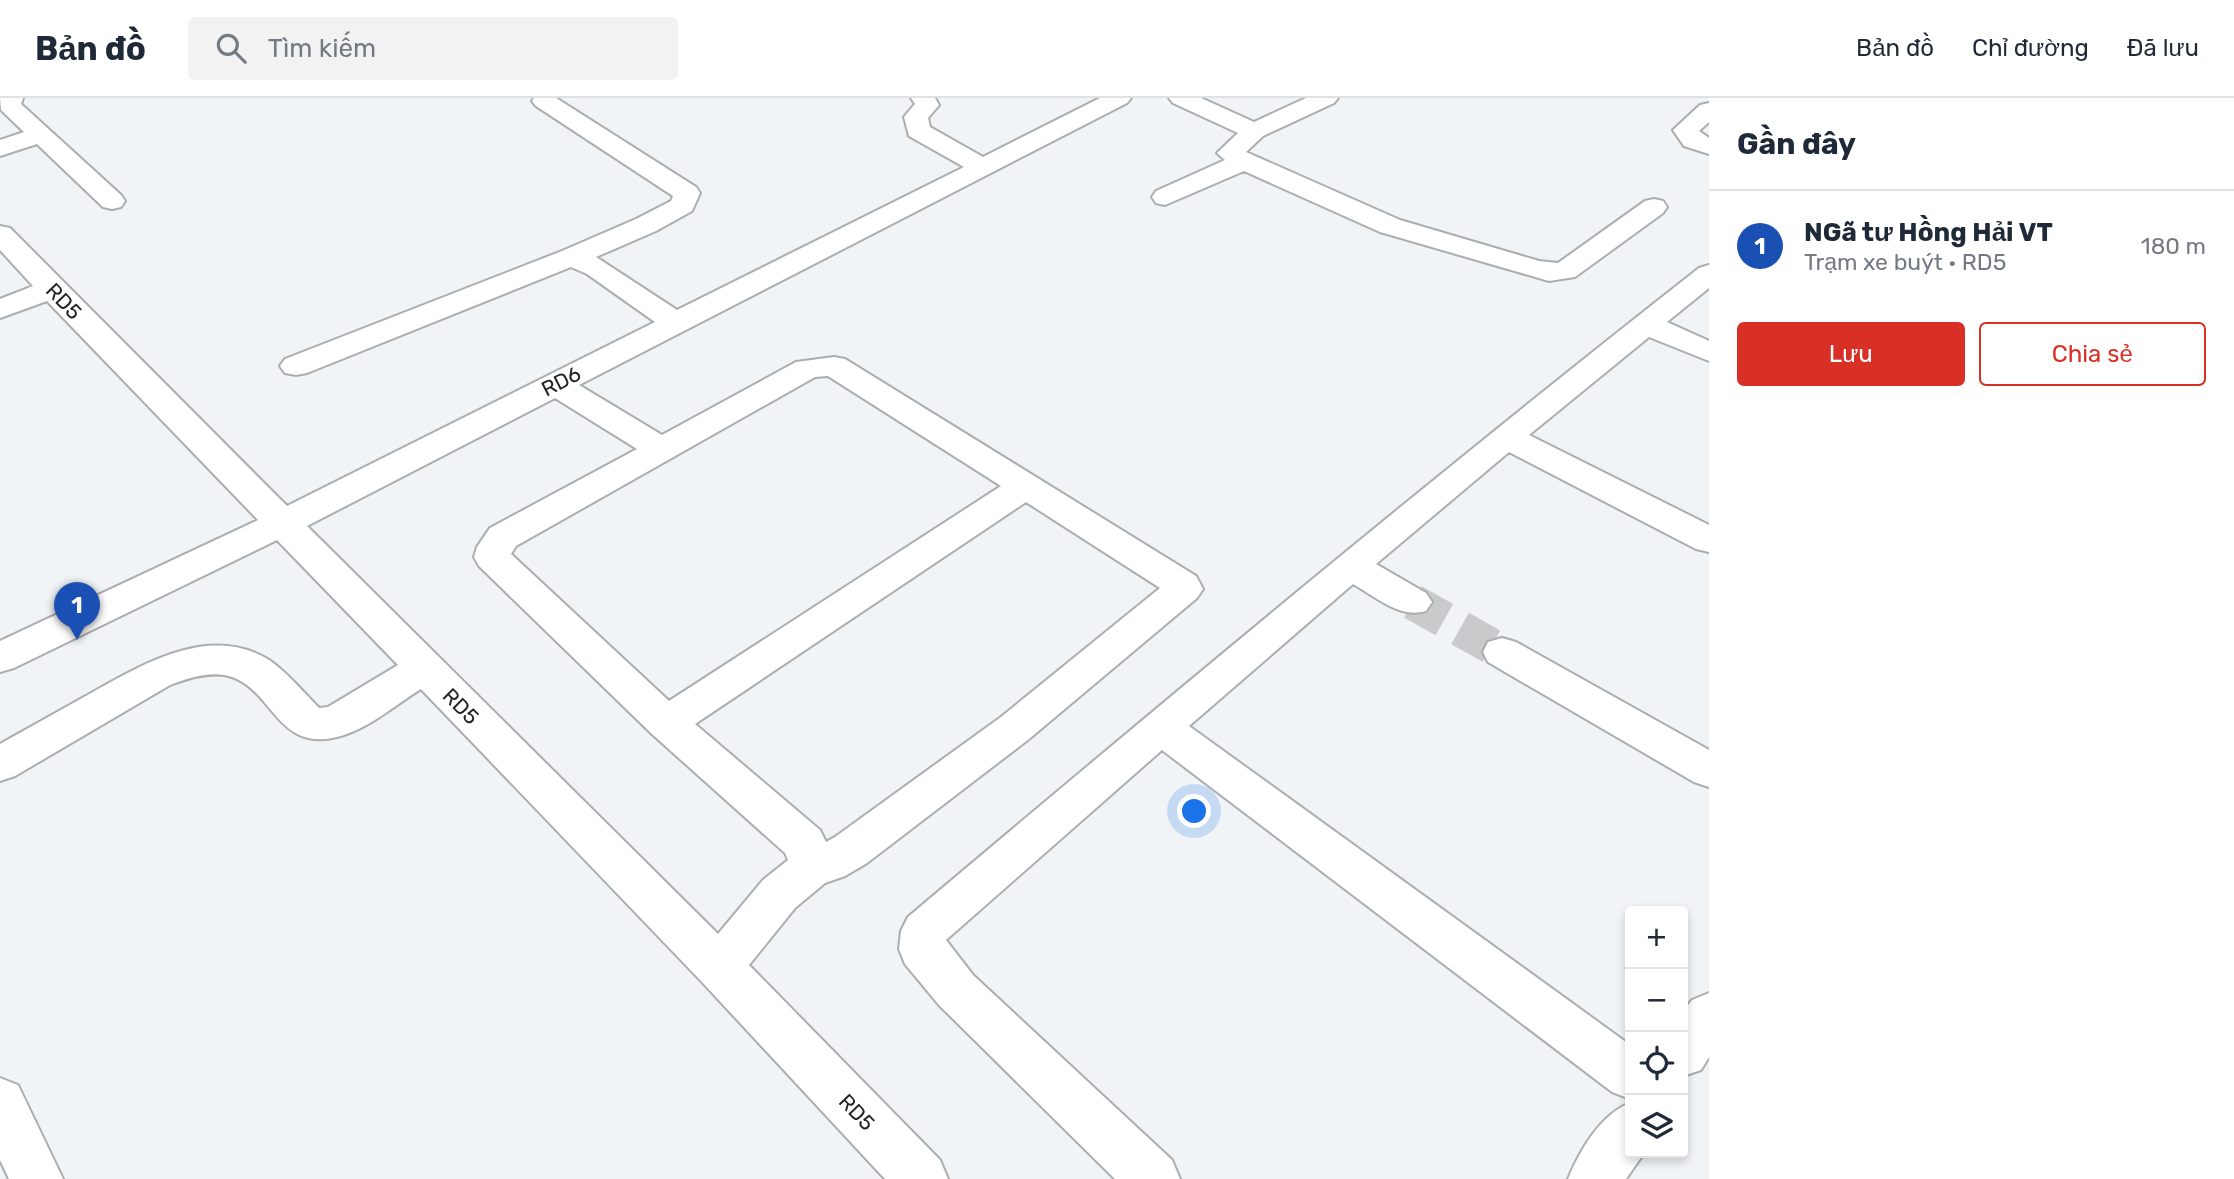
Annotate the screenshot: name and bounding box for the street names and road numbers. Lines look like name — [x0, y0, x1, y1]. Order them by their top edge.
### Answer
street label: RD5 — [41, 278, 87, 324]
street label: RD6 — [537, 361, 585, 401]
street label: RD5 — [438, 683, 484, 729]
street label: RD5 — [834, 1089, 880, 1135]

